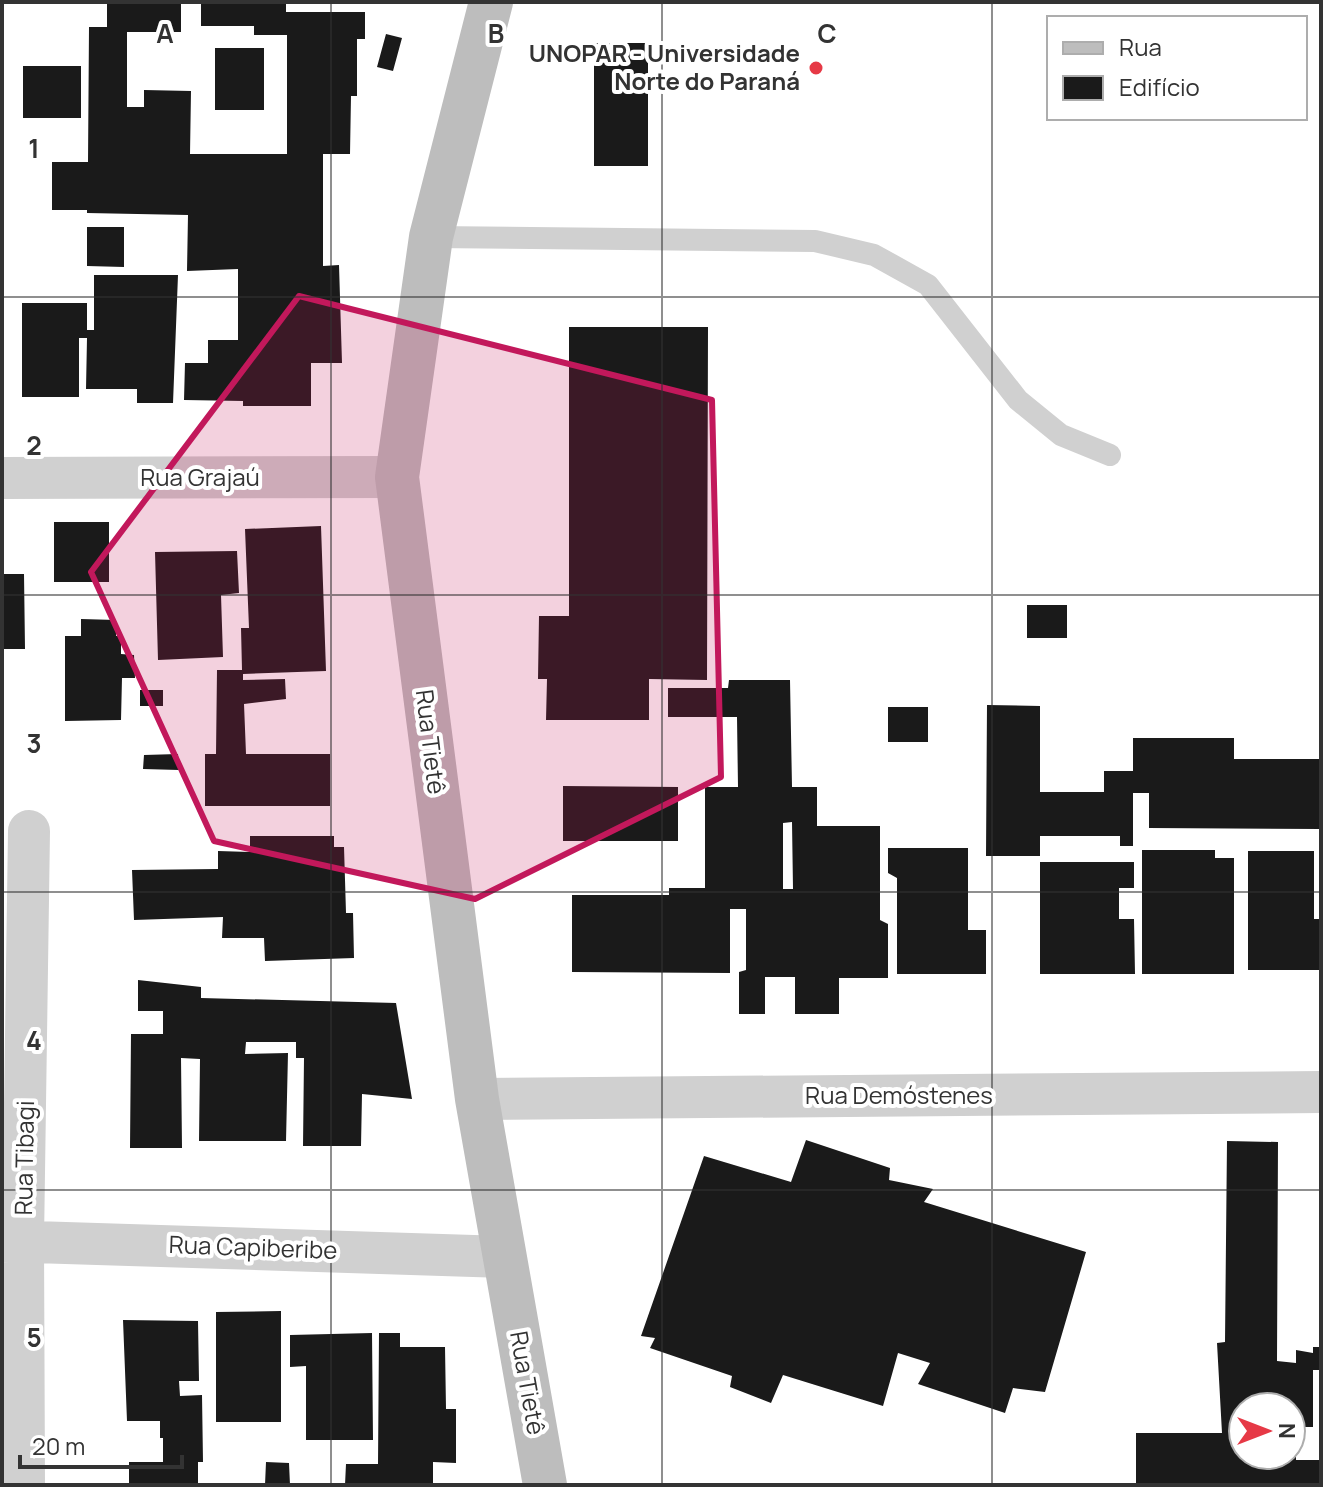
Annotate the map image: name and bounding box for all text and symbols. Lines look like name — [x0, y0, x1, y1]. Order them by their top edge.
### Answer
text: A — [156, 15, 174, 51]
text: B — [488, 15, 504, 51]
text: C — [817, 15, 837, 51]
legend — [1047, 16, 1307, 120]
text: Rua — [1119, 30, 1162, 63]
place label: UNOPAR - Universidade Norte do Paraná — [529, 36, 800, 97]
marker: UNOPAR - Universidade Norte do Paraná — [807, 59, 825, 77]
text: Edifício — [1119, 70, 1200, 103]
text: 1 — [28, 130, 40, 166]
text: 2 — [26, 427, 42, 463]
street label: Rua Grajaú — [140, 460, 260, 493]
street label: Rua Tietê — [409, 688, 454, 796]
text: 3 — [26, 725, 42, 761]
text: 4 — [26, 1022, 42, 1058]
street label: Rua Demóstenes — [805, 1078, 993, 1111]
street label: Rua Tibagi — [6, 1100, 41, 1216]
street label: Rua Capiberibe — [168, 1227, 338, 1266]
text: 5 — [26, 1319, 42, 1355]
street label: Rua Tietê — [503, 1328, 554, 1437]
north arrow — [1227, 1391, 1307, 1471]
scale bar — [20, 1419, 182, 1469]
text: N — [1272, 1423, 1302, 1439]
text: 20 m — [32, 1429, 85, 1462]

